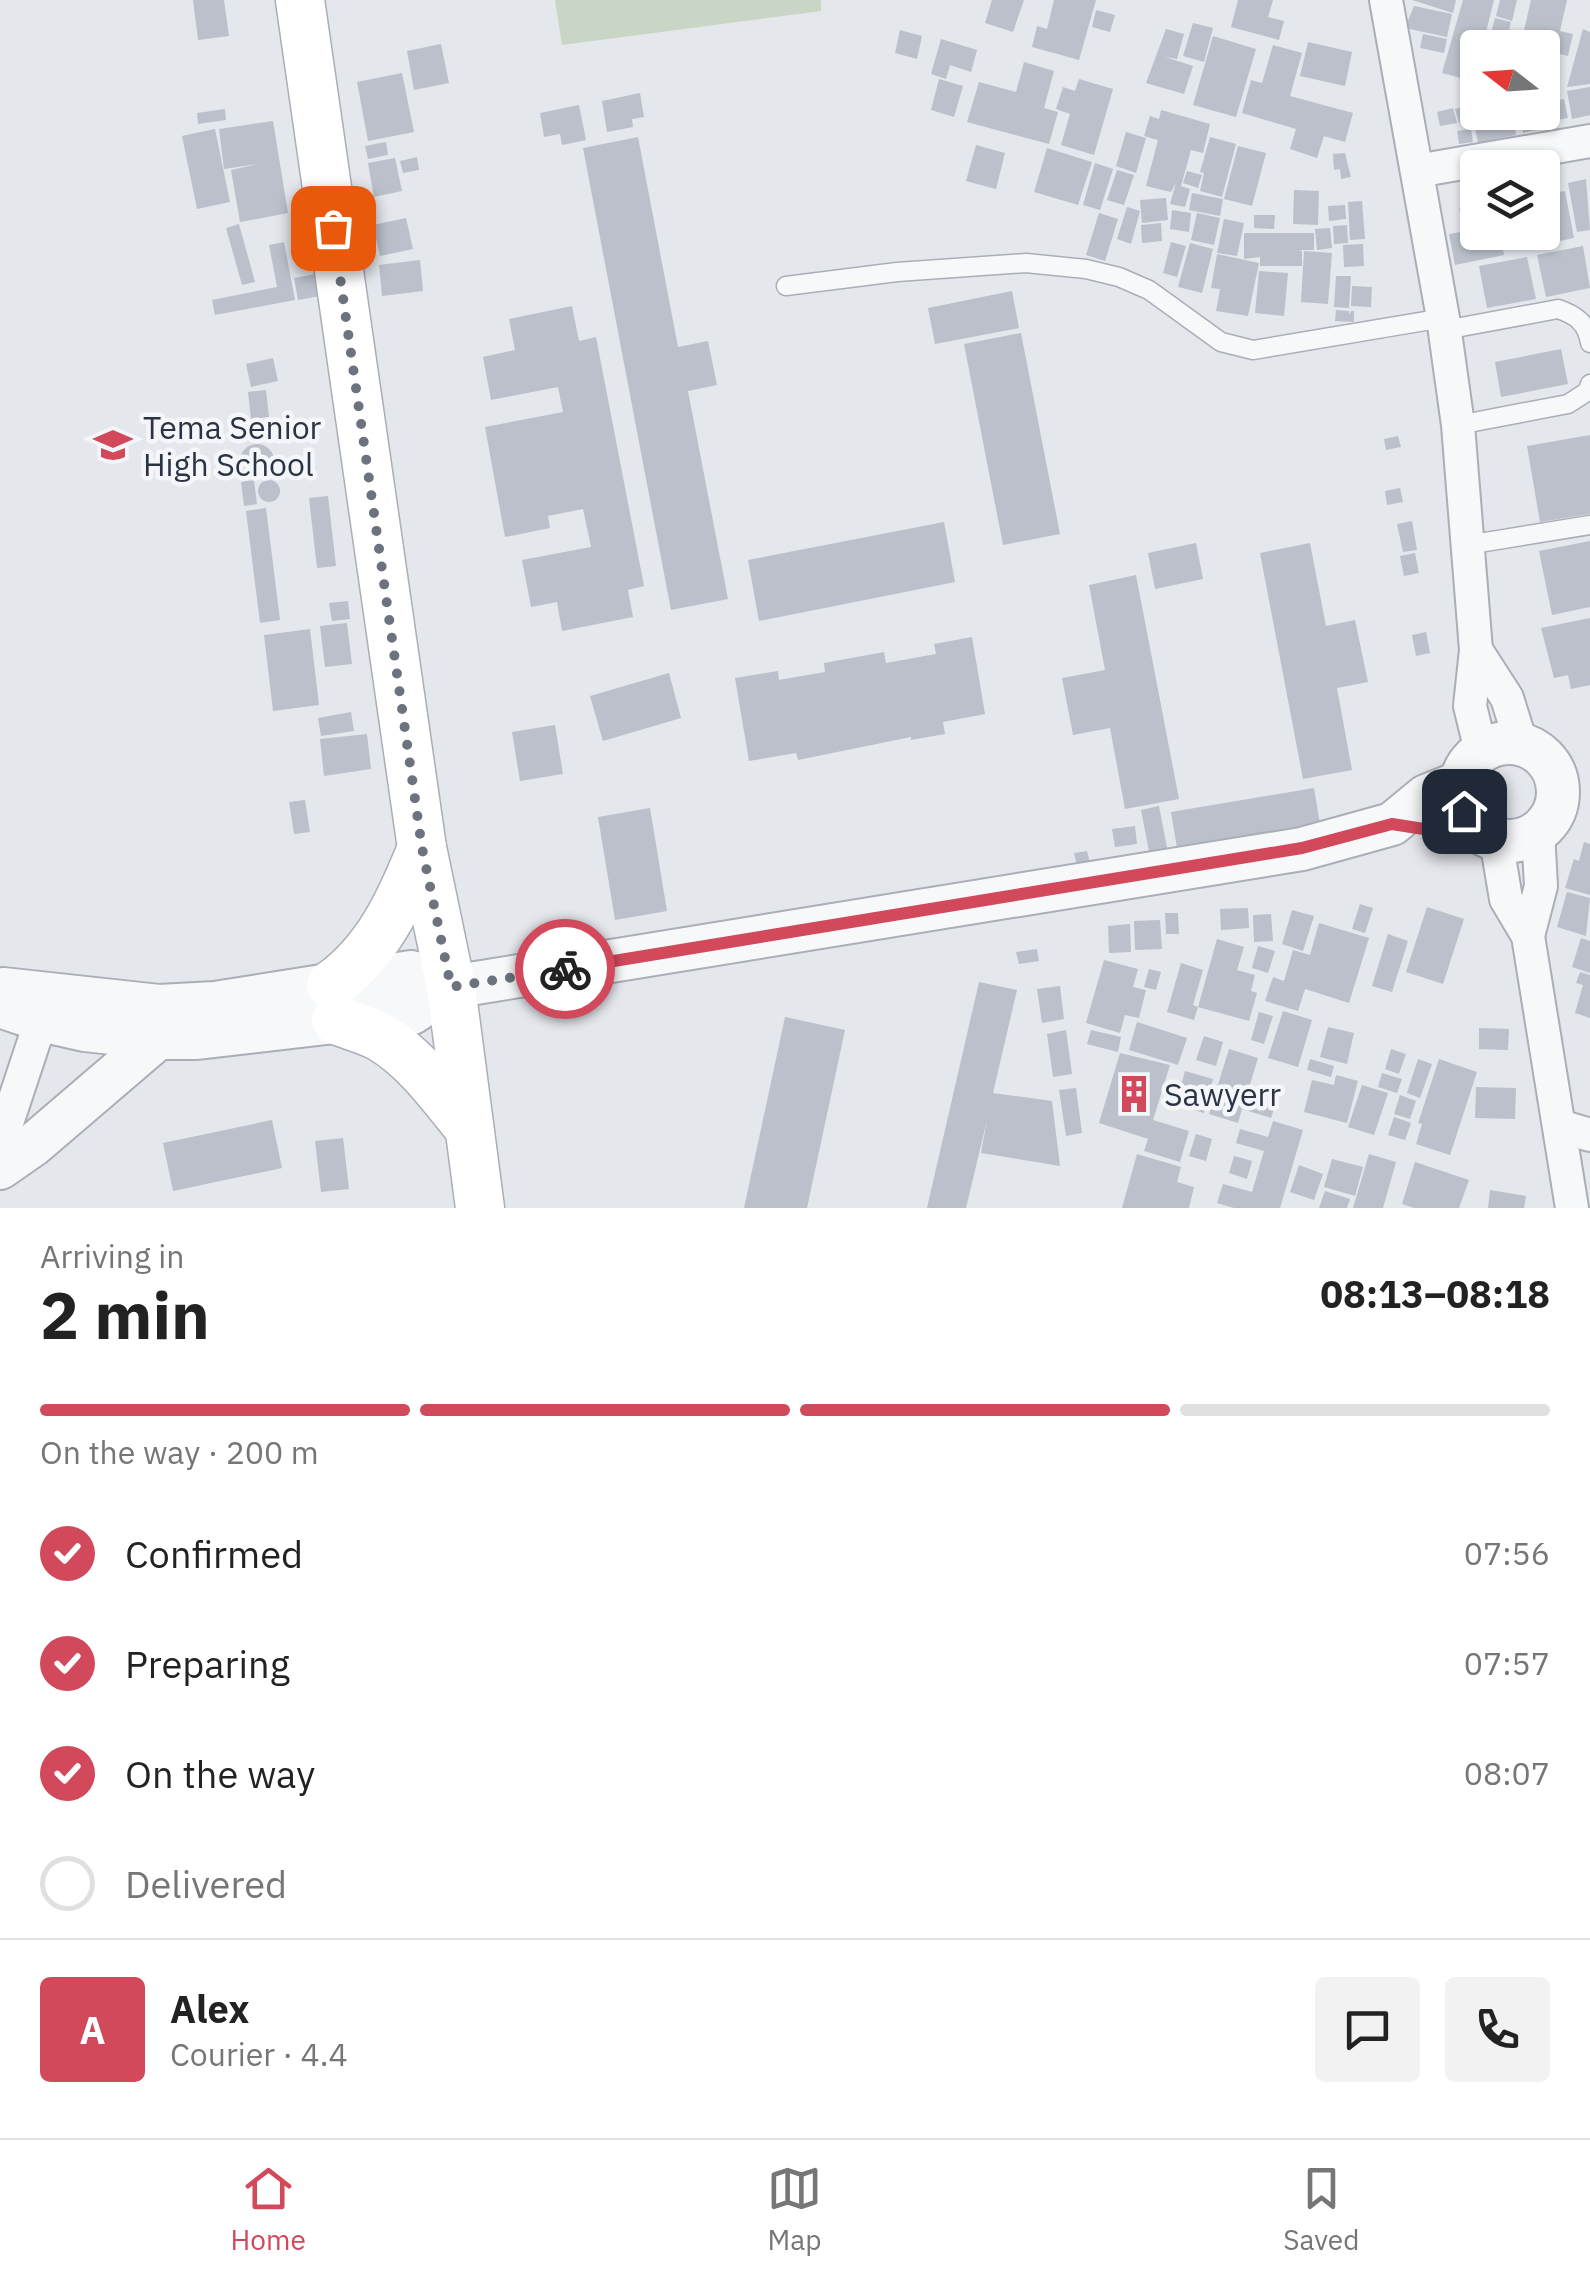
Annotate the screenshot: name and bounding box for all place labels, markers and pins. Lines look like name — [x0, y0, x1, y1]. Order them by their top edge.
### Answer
pin — [291, 186, 376, 271]
place label: Tema Senior High School — [143, 406, 322, 485]
school or university icon: Tema Senior High School — [92, 424, 134, 466]
pin — [1422, 769, 1507, 854]
building icon: Sawyerr — [1113, 1073, 1155, 1115]
place label: Sawyerr — [1164, 1073, 1281, 1115]

